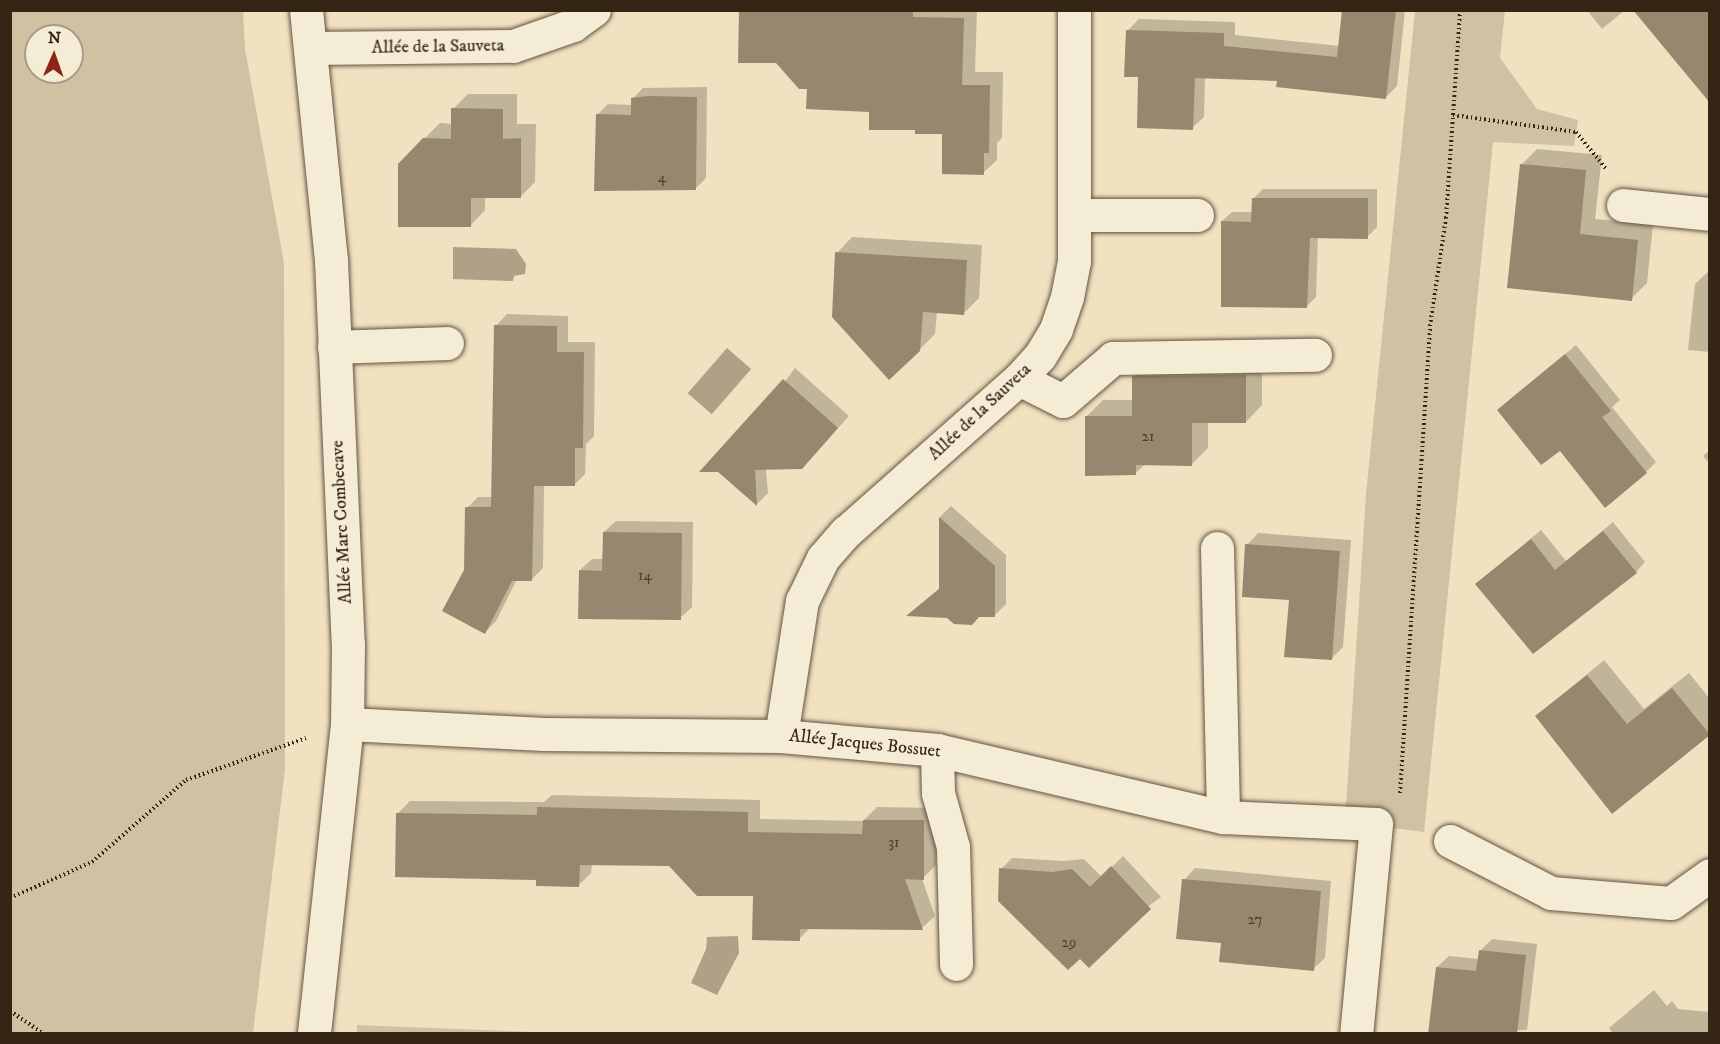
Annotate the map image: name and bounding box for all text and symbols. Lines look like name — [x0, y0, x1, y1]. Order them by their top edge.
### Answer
north arrow — [24, 24, 84, 84]
text: N — [48, 28, 61, 48]
street label: Allée de la Sauveta — [371, 35, 505, 59]
house number: 4 — [658, 169, 666, 187]
street label: Allée de la Sauveta — [924, 359, 1036, 465]
house number: 21 — [1142, 428, 1154, 446]
street label: Allée Marc Combecave — [327, 440, 357, 604]
house number: 14 — [638, 567, 652, 585]
street label: Allée Jacques Bossuet — [788, 725, 942, 763]
house number: 31 — [888, 834, 900, 852]
house number: 27 — [1248, 911, 1262, 929]
house number: 29 — [1062, 934, 1076, 952]

